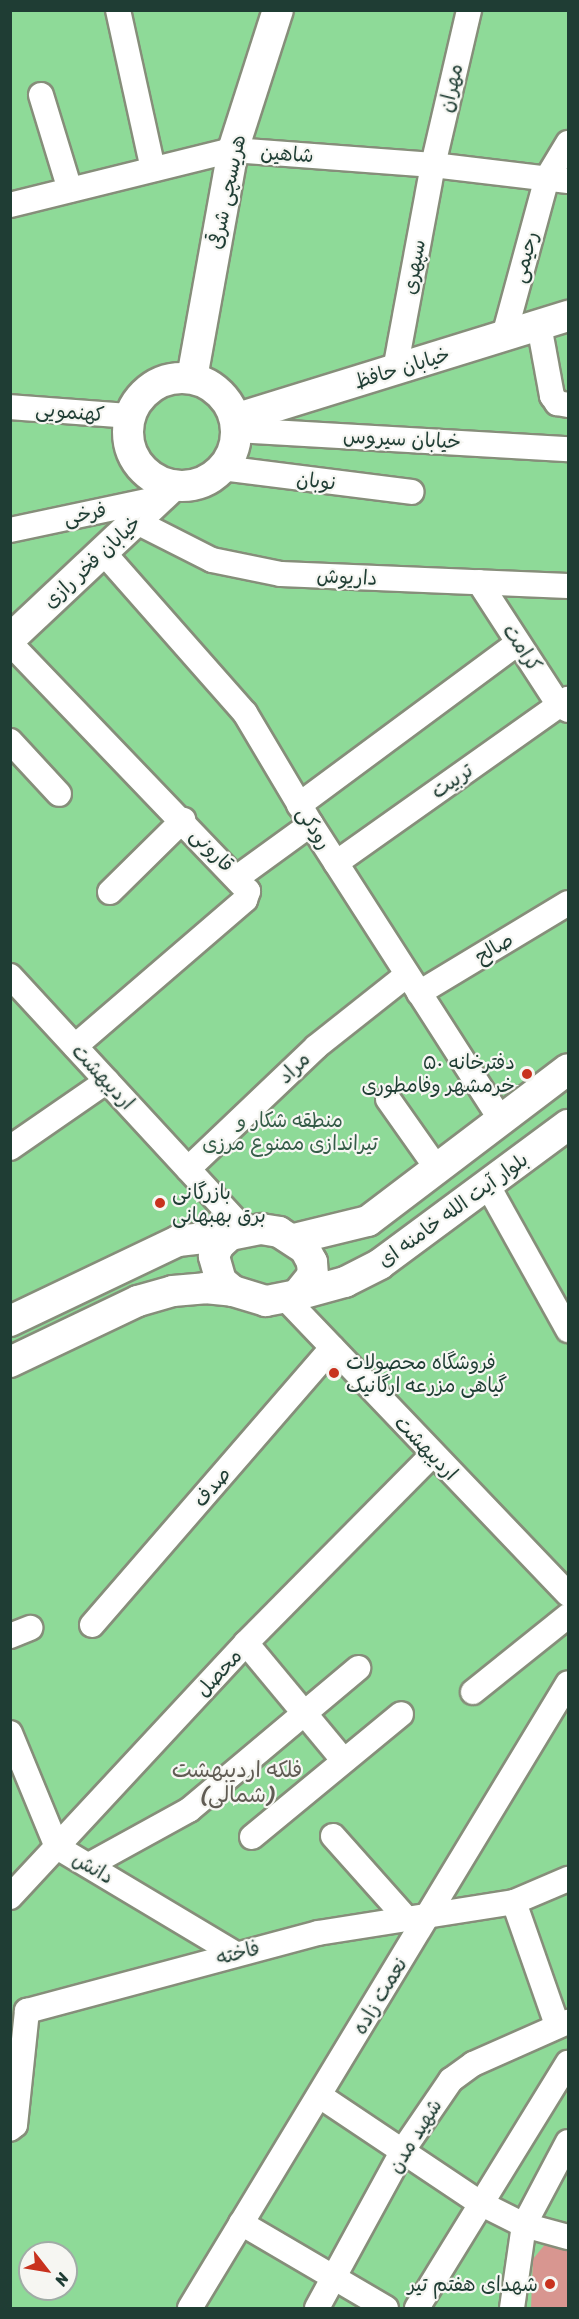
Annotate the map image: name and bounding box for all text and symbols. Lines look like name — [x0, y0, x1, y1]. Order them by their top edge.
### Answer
street label: مهران — [434, 61, 468, 115]
street label: هریسچی شرقی — [203, 133, 251, 251]
street label: شاهین — [260, 140, 314, 168]
street label: رحیمی — [507, 229, 543, 285]
street label: سپهری — [397, 238, 431, 296]
street label: خیابان حافظ — [351, 342, 453, 394]
street label: کهنمویی — [35, 397, 105, 427]
street label: خیابان سیروس — [342, 424, 462, 454]
street label: نوبان — [295, 467, 337, 495]
street label: فرخی — [61, 498, 109, 530]
street label: خیابان فخر رازی — [38, 511, 146, 613]
street label: داریوش — [316, 563, 378, 591]
street label: کرامت — [497, 620, 547, 676]
street label: تربیت — [427, 758, 477, 804]
street label: رودکی — [292, 802, 336, 854]
street label: قارونی — [185, 823, 239, 877]
street label: صالح — [470, 927, 518, 969]
street label: اردیبهشت — [67, 1039, 139, 1115]
street label: مراد — [273, 1047, 315, 1089]
place label: دفترخانه ۵۰ خرمشهر وفامطوری — [361, 1050, 515, 1097]
marker: دفترخانه ۵۰ خرمشهر وفامطوری — [520, 1067, 534, 1081]
park label: منطقه شکار و تیراندازی ممنوع مرزی — [202, 1108, 378, 1155]
street label: بلوار آیت الله خامنه ای — [373, 1147, 533, 1273]
place label: بازرگانی برق بهبهانی — [172, 1180, 266, 1227]
marker: بازرگانی برق بهبهانی — [153, 1196, 167, 1210]
place label: فروشگاه محصولات گیاهی مزرعه ارگانیک — [346, 1350, 507, 1397]
marker: فروشگاه محصولات گیاهی مزرعه ارگانیک — [327, 1366, 341, 1380]
street label: اردیبهشت — [389, 1411, 463, 1485]
street label: صدف — [188, 1462, 236, 1512]
street label: محصل — [191, 1644, 247, 1702]
district label: فلکه اردیبهشت (شمالی) — [172, 1756, 302, 1808]
street label: دانش — [68, 1847, 118, 1889]
street label: فاخته — [214, 1936, 262, 1970]
street label: نعمت زاده — [348, 1953, 412, 2039]
street label: شهید مدن — [383, 2095, 447, 2177]
north arrow — [18, 2241, 78, 2301]
text: N — [47, 2267, 77, 2292]
place label: شهدای هفتم تیر — [407, 2272, 538, 2296]
marker: شهدای هفتم تیر — [543, 2277, 557, 2291]

